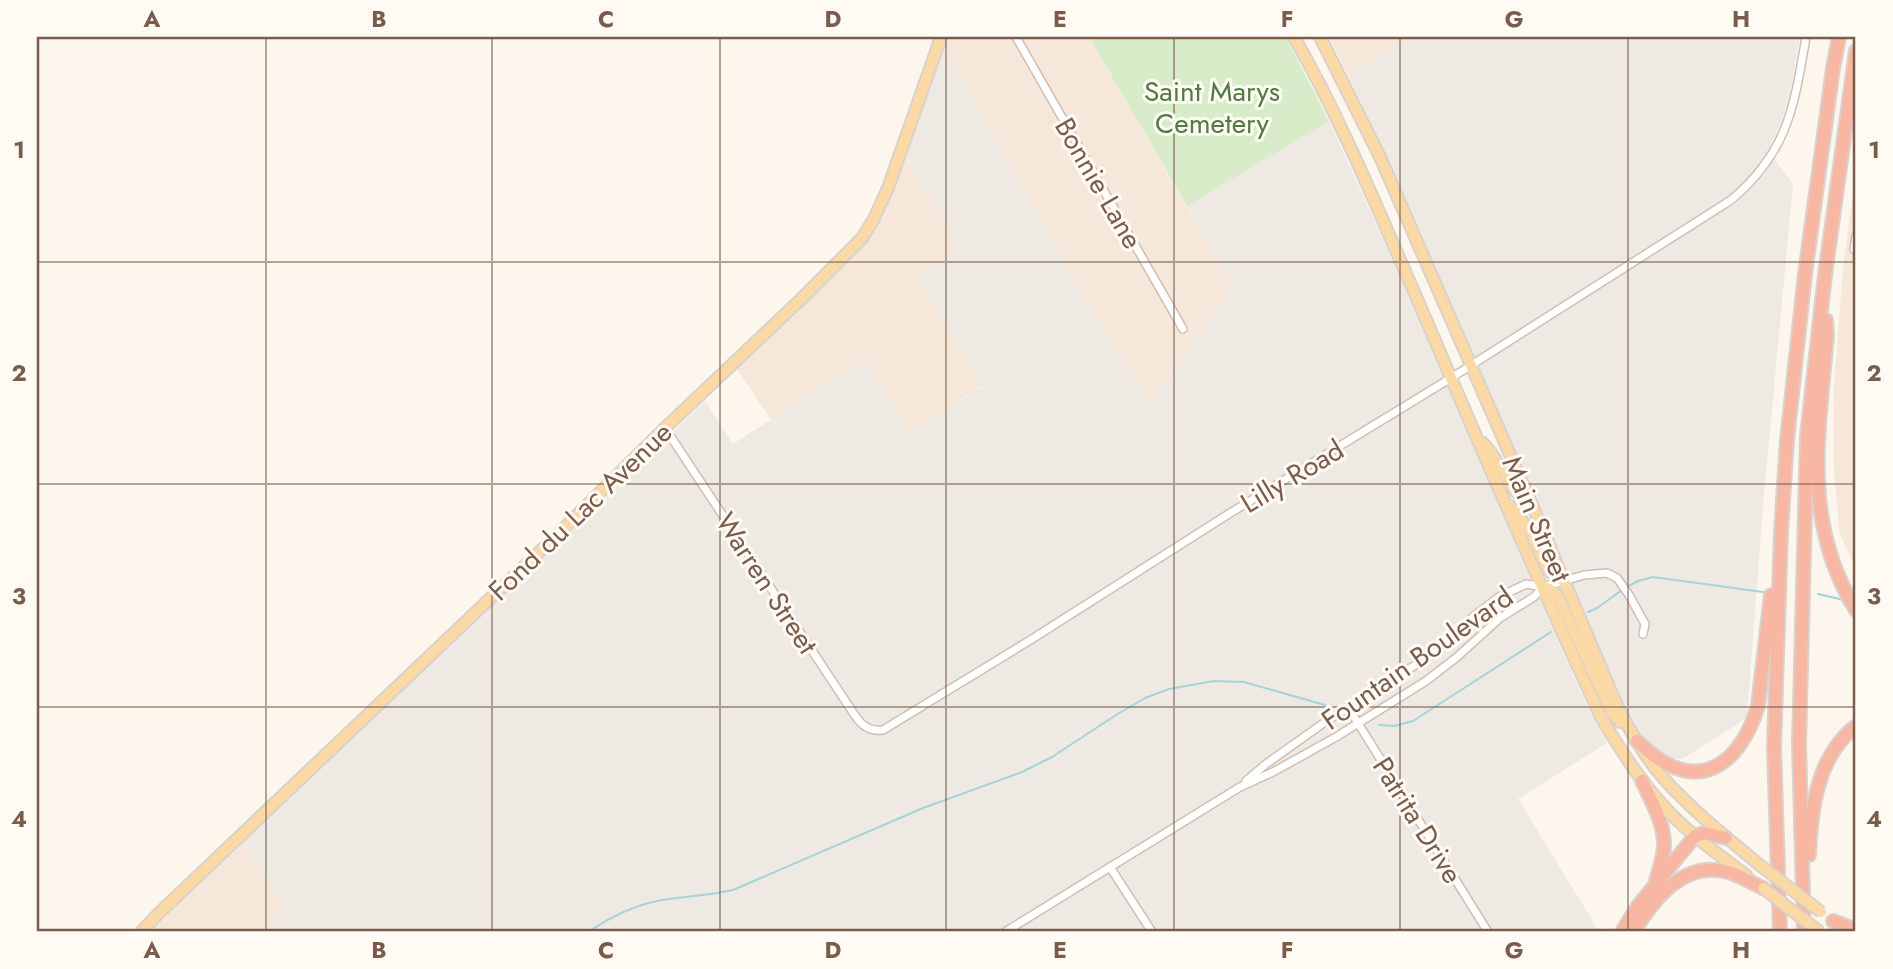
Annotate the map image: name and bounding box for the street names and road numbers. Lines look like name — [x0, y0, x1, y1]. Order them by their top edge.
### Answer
street label: Bonnie Lane — [1044, 110, 1153, 257]
street label: Fond du Lac Avenue — [479, 413, 682, 610]
street label: Lilly Road — [1233, 430, 1352, 523]
street label: Main Street — [1492, 450, 1582, 589]
street label: Warren Street — [705, 504, 828, 662]
street label: Fountain Boulevard — [1313, 577, 1522, 740]
street label: Patrita Drive — [1362, 749, 1473, 892]

